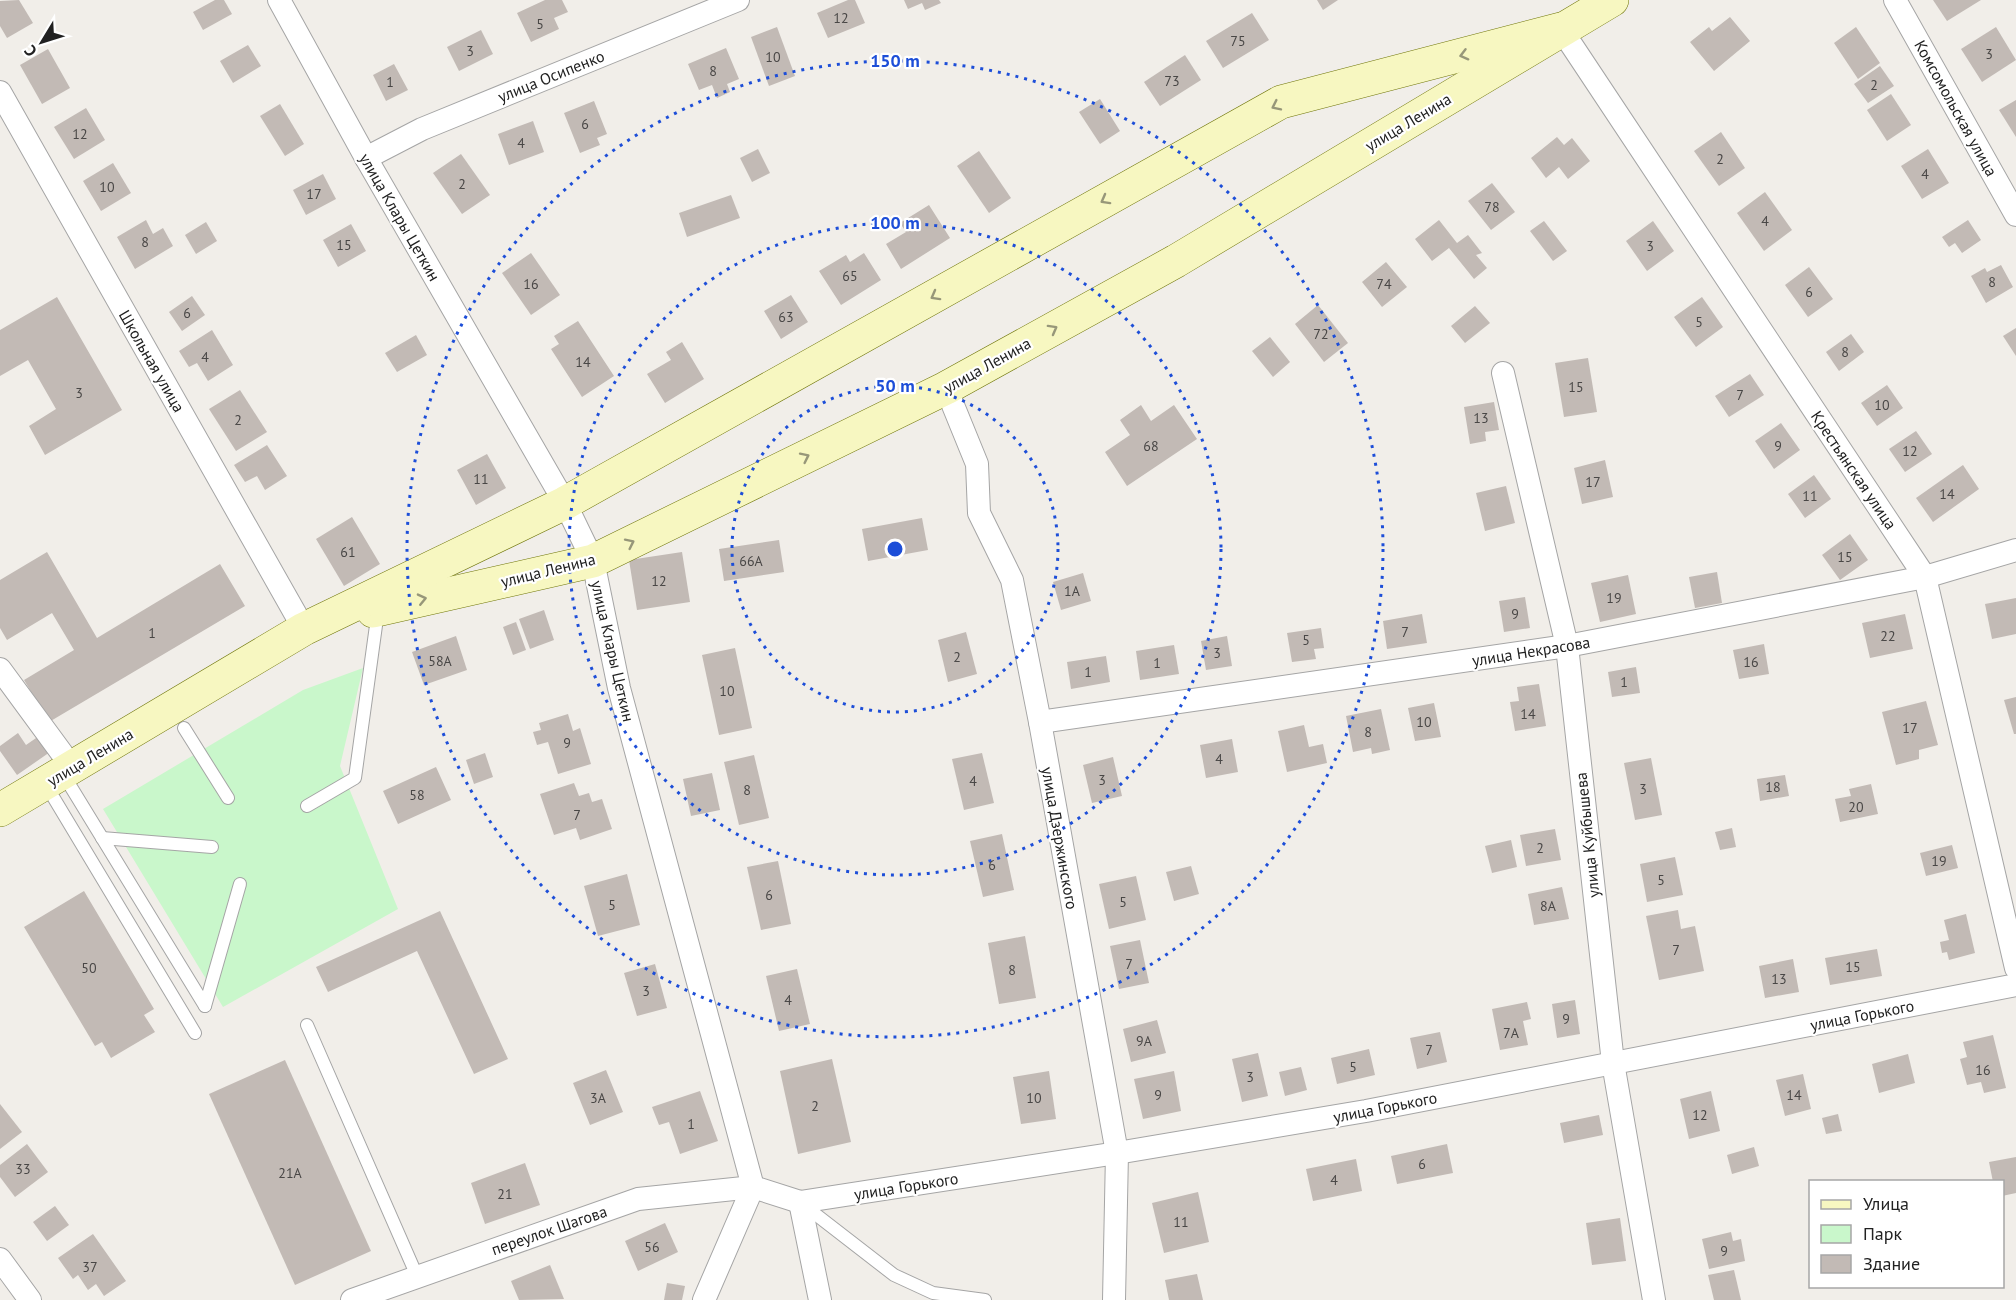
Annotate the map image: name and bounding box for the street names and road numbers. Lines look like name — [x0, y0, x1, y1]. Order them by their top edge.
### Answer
street label: Комсомольская улица — [1910, 36, 2002, 180]
street label: улица Осипенко — [495, 46, 607, 106]
street label: улица Ленина — [1361, 88, 1455, 156]
street label: улица Клары Цеткин — [355, 149, 445, 285]
street label: Школьная улица — [115, 306, 189, 416]
street label: улица Ленина — [940, 333, 1034, 397]
street label: Крестьянская улица — [1807, 407, 1901, 533]
street label: улица Ленина — [499, 549, 597, 591]
street label: улица Клары Цеткин — [587, 578, 639, 724]
street label: улица Некрасова — [1470, 632, 1592, 670]
street label: улица Ленина — [43, 723, 137, 791]
street label: улица Дзержинского — [1038, 765, 1082, 911]
street label: улица Куйбышева — [1570, 771, 1604, 899]
street label: улица Горького — [1808, 995, 1916, 1035]
street label: улица Горького — [1331, 1087, 1439, 1127]
street label: улица Горького — [852, 1168, 960, 1204]
street label: переулок Шагова — [488, 1201, 610, 1259]

